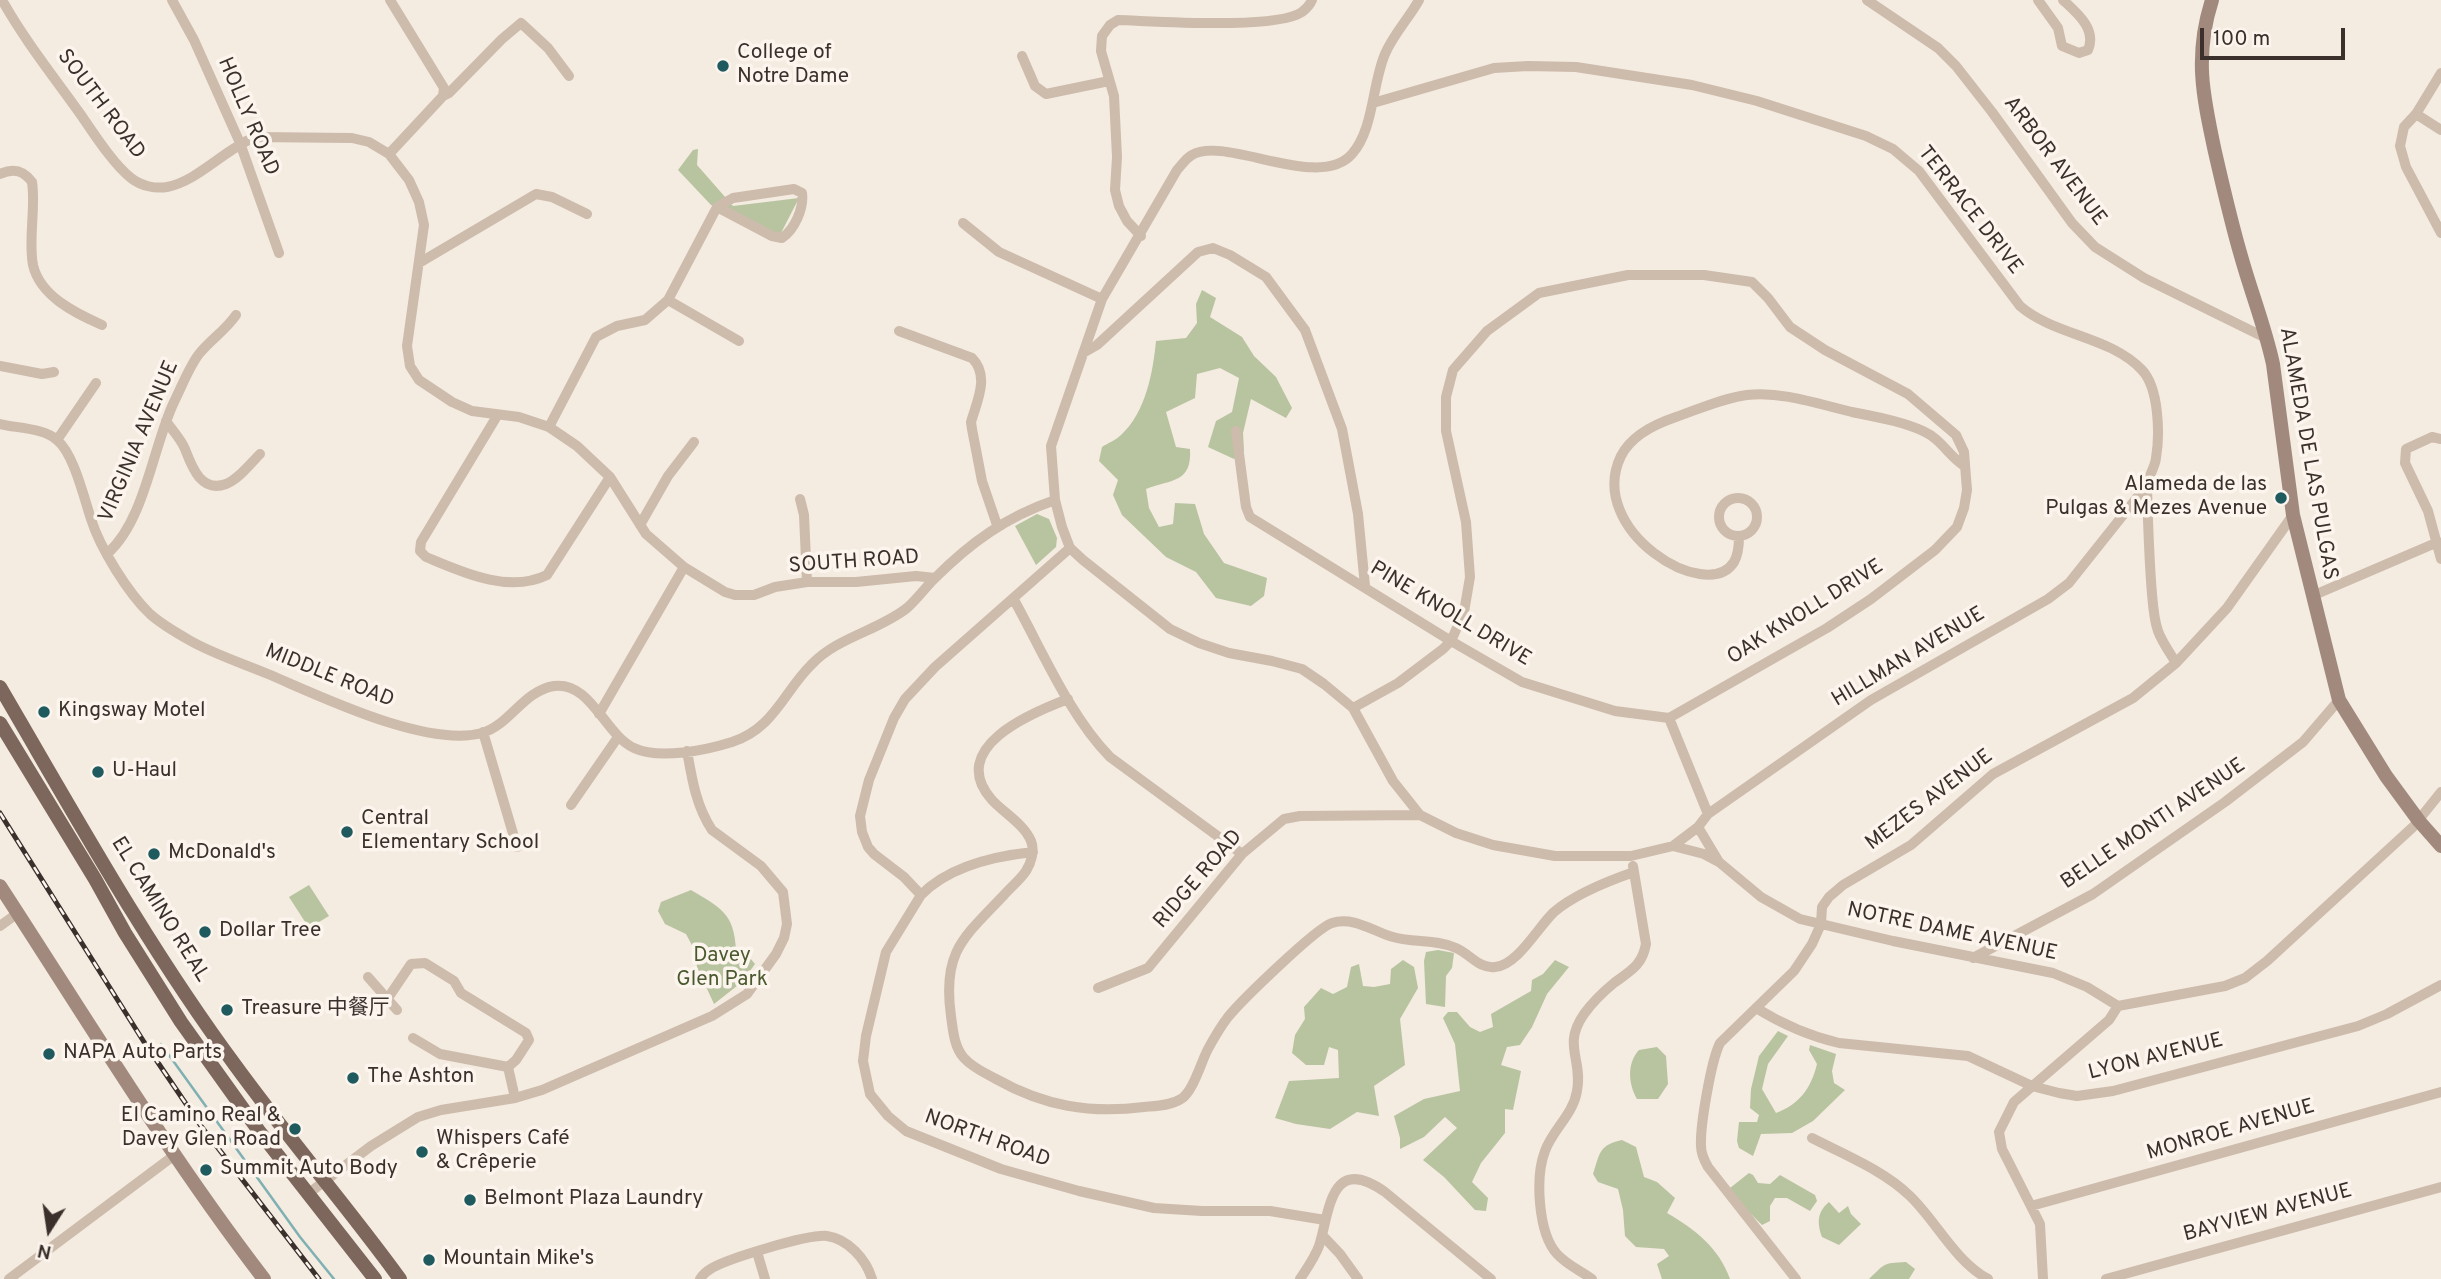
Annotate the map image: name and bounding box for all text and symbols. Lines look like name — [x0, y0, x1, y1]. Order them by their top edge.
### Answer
scale bar — [2203, 14, 2348, 58]
text: 100 m — [2213, 26, 2270, 53]
place label: College of Notre Dame — [737, 41, 849, 91]
street label: SOUTH ROAD — [51, 45, 149, 165]
street label: HOLLY ROAD — [211, 54, 283, 180]
marker: College of Notre Dame — [715, 58, 731, 74]
street label: ARBOR AVENUE — [1997, 92, 2111, 232]
street label: TERRACE DRIVE — [1911, 142, 2027, 280]
street label: ALAMEDA DE LAS PULGAS — [2272, 326, 2342, 582]
street label: VIRGINIA AVENUE — [95, 357, 185, 527]
place label: Alameda de las Pulgas & Mezes Avenue — [2045, 473, 2267, 523]
marker: Alameda de las Pulgas & Mezes Avenue — [2273, 490, 2289, 506]
street label: SOUTH ROAD — [788, 546, 920, 580]
street label: OAK KNOLL DRIVE — [1723, 555, 1889, 671]
street label: PINE KNOLL DRIVE — [1365, 557, 1535, 673]
street label: HILLMAN AVENUE — [1828, 602, 1990, 714]
street label: MIDDLE ROAD — [261, 640, 397, 714]
place label: Kingsway Motel — [58, 699, 206, 725]
marker: Kingsway Motel — [36, 704, 52, 720]
street label: MEZES AVENUE — [1861, 745, 1999, 857]
street label: BELLE MONTI AVENUE — [2057, 754, 2251, 896]
place label: U-Haul — [112, 759, 177, 785]
marker: U-Haul — [90, 764, 106, 780]
place label: Central Elementary School — [361, 807, 539, 857]
marker: Central Elementary School — [339, 824, 355, 840]
street label: RIDGE ROAD — [1149, 825, 1249, 935]
street label: EL CAMINO REAL — [104, 833, 214, 987]
place label: McDonald's — [168, 841, 276, 867]
marker: McDonald's — [146, 846, 162, 862]
street label: NOTRE DAME AVENUE — [1845, 898, 2059, 968]
place label: Dollar Tree — [219, 919, 321, 945]
marker: Dollar Tree — [197, 924, 213, 940]
park label: Davey Glen Park — [676, 944, 768, 994]
place label: Treasure 中餐厅 — [241, 997, 390, 1023]
marker: Treasure 中餐厅 — [219, 1002, 235, 1018]
street label: LYON AVENUE — [2086, 1029, 2226, 1087]
place label: NAPA Auto Parts — [63, 1041, 222, 1067]
marker: NAPA Auto Parts — [41, 1046, 57, 1062]
place label: The Ashton — [367, 1065, 474, 1091]
marker: The Ashton — [345, 1070, 361, 1086]
street label: MONROE AVENUE — [2144, 1095, 2318, 1167]
place label: El Camino Real & Davey Glen Road — [121, 1104, 281, 1154]
street label: NORTH ROAD — [921, 1106, 1053, 1174]
marker: El Camino Real & Davey Glen Road — [287, 1121, 303, 1137]
place label: Whispers Café & Crêperie — [436, 1127, 569, 1177]
marker: Whispers Café & Crêperie — [414, 1144, 430, 1160]
place label: Summit Auto Body — [220, 1157, 398, 1183]
marker: Summit Auto Body — [198, 1162, 214, 1178]
street label: BAYVIEW AVENUE — [2181, 1179, 2355, 1249]
place label: Belmont Plaza Laundry — [484, 1187, 703, 1213]
marker: Belmont Plaza Laundry — [462, 1192, 478, 1208]
north arrow — [14, 1195, 84, 1265]
text: N — [35, 1237, 54, 1264]
place label: Mountain Mike's — [443, 1247, 594, 1273]
marker: Mountain Mike's — [421, 1252, 437, 1268]

